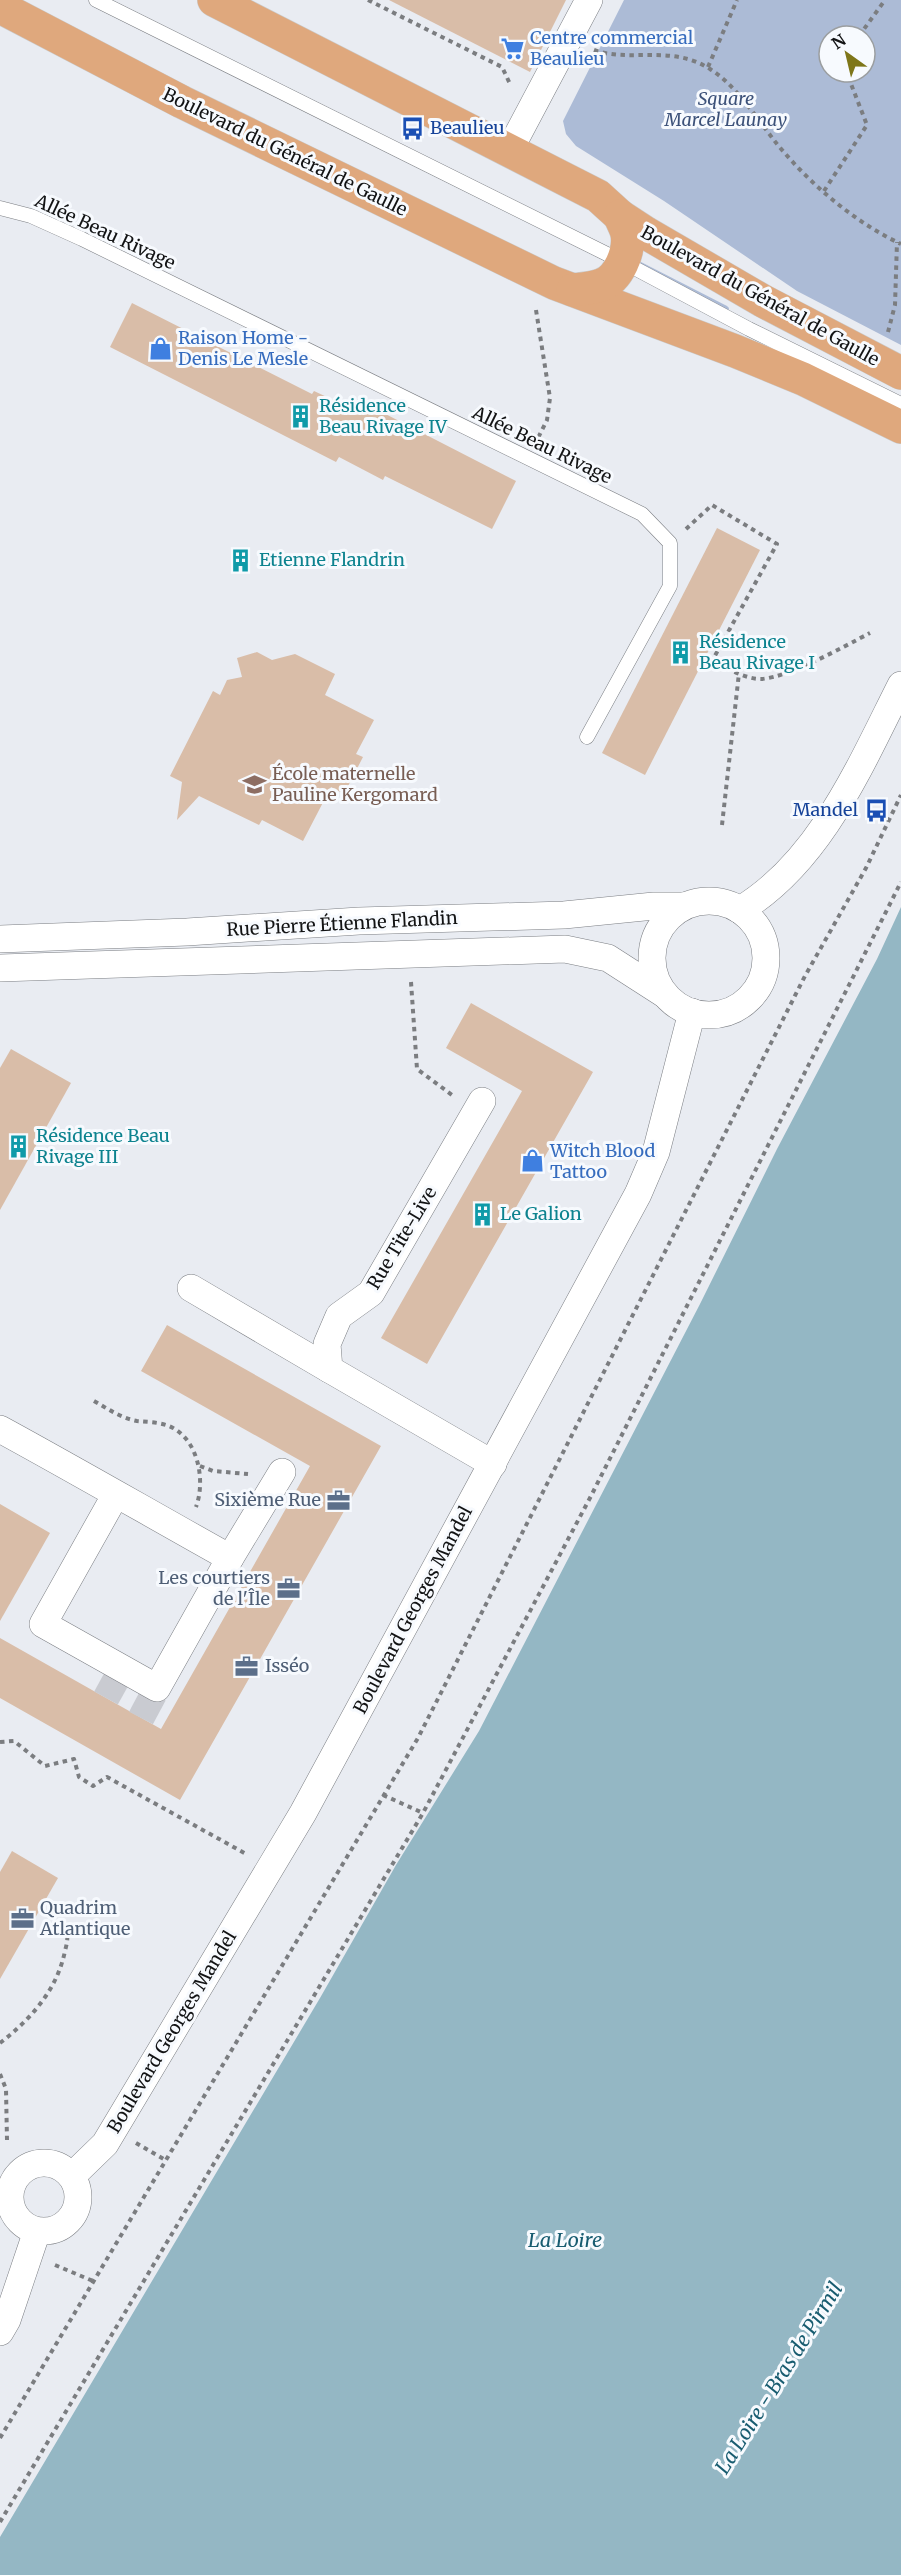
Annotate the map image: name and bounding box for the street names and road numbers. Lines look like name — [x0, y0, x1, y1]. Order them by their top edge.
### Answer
street label: Boulevard du Général de Gaulle — [159, 82, 411, 221]
street label: Allée Beau Rivage — [30, 188, 179, 274]
street label: Boulevard du Général de Gaulle — [637, 220, 883, 371]
street label: Allée Beau Rivage — [468, 400, 616, 488]
street label: Rue Pierre Étienne Flandin — [226, 906, 458, 941]
street label: Rue Tite-Live — [362, 1182, 441, 1293]
street label: Boulevard Georges Mandel — [348, 1502, 477, 1717]
street label: Boulevard Georges Mandel — [102, 1926, 241, 2137]

